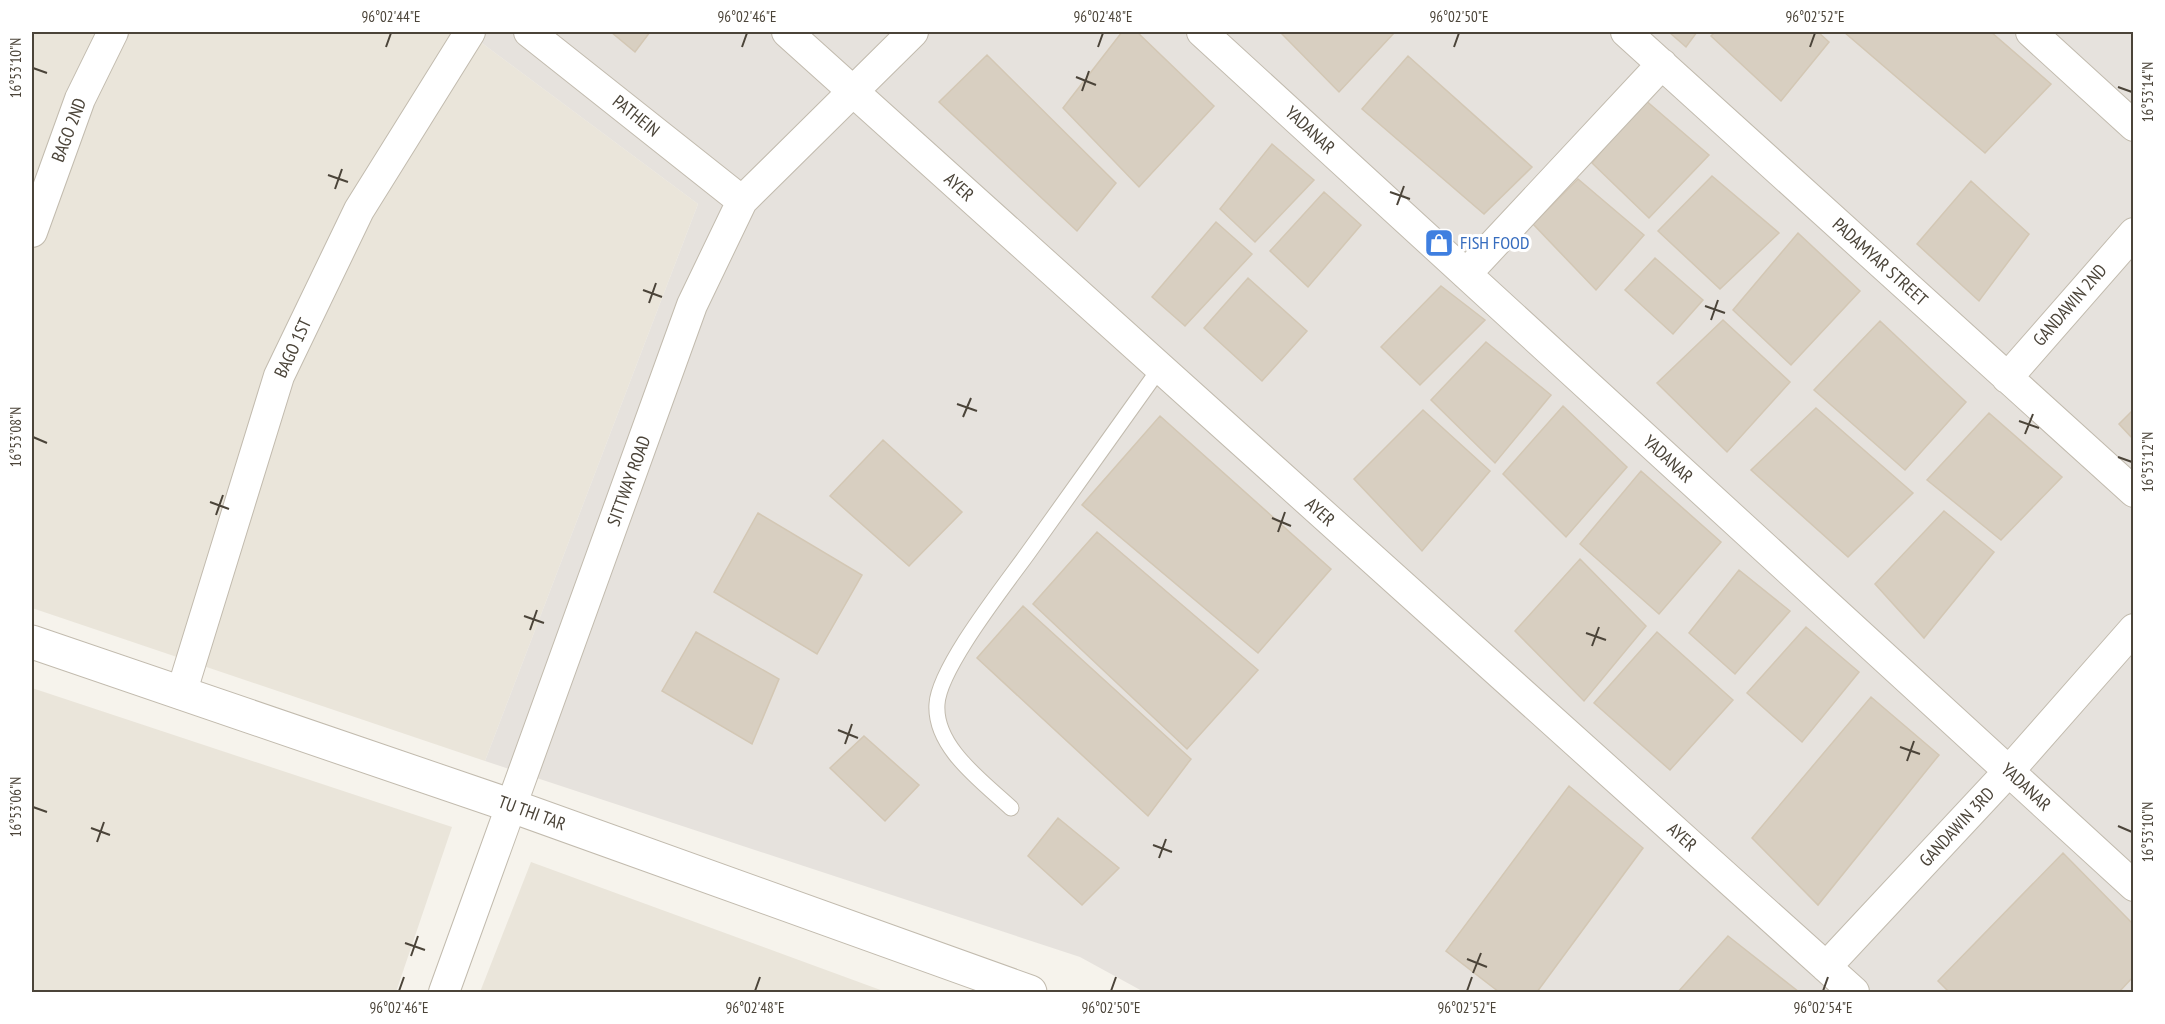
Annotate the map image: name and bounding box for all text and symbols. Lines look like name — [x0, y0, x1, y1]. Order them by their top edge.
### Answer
text: 96°02'44"E — [361, 7, 421, 26]
text: 96°02'46"E — [717, 7, 777, 26]
text: 96°02'48"E — [1073, 7, 1133, 26]
text: 96°02'50"E — [1429, 7, 1489, 26]
text: 96°02'52"E — [1785, 7, 1845, 26]
text: 16°53'10"N — [6, 38, 25, 98]
text: 16°53'14"N — [2138, 62, 2157, 122]
street label: PATHEIN — [608, 90, 665, 142]
street label: BAGO 2ND — [46, 95, 91, 165]
street label: YADANAR — [1281, 101, 1340, 159]
street label: AYER — [940, 167, 979, 206]
street label: PADAMYAR STREET — [1828, 213, 1933, 311]
shop icon: FISH FOOD — [1423, 227, 1455, 259]
place label: FISH FOOD — [1460, 231, 1529, 254]
street label: GANDAWIN 2ND — [2028, 259, 2112, 350]
street label: BAGO 1ST — [269, 314, 316, 381]
text: 16°53'08"N — [6, 407, 25, 467]
street label: YADANAR — [1639, 430, 1698, 488]
street label: SITTWAY ROAD — [602, 432, 656, 529]
text: 16°53'12"N — [2138, 432, 2157, 492]
street label: AYER — [1301, 492, 1340, 531]
street label: YADANAR — [1997, 758, 2056, 816]
text: 16°53'06"N — [6, 777, 25, 837]
street label: GANDAWIN 3RD — [1914, 782, 1999, 871]
street label: TU THI TAR — [495, 790, 569, 835]
text: 16°53'10"N — [2138, 802, 2157, 862]
street label: AYER — [1663, 817, 1702, 856]
text: 96°02'46"E — [369, 998, 429, 1017]
text: 96°02'48"E — [725, 998, 785, 1017]
text: 96°02'50"E — [1081, 998, 1141, 1017]
text: 96°02'52"E — [1437, 998, 1497, 1017]
text: 96°02'54"E — [1793, 998, 1853, 1017]

